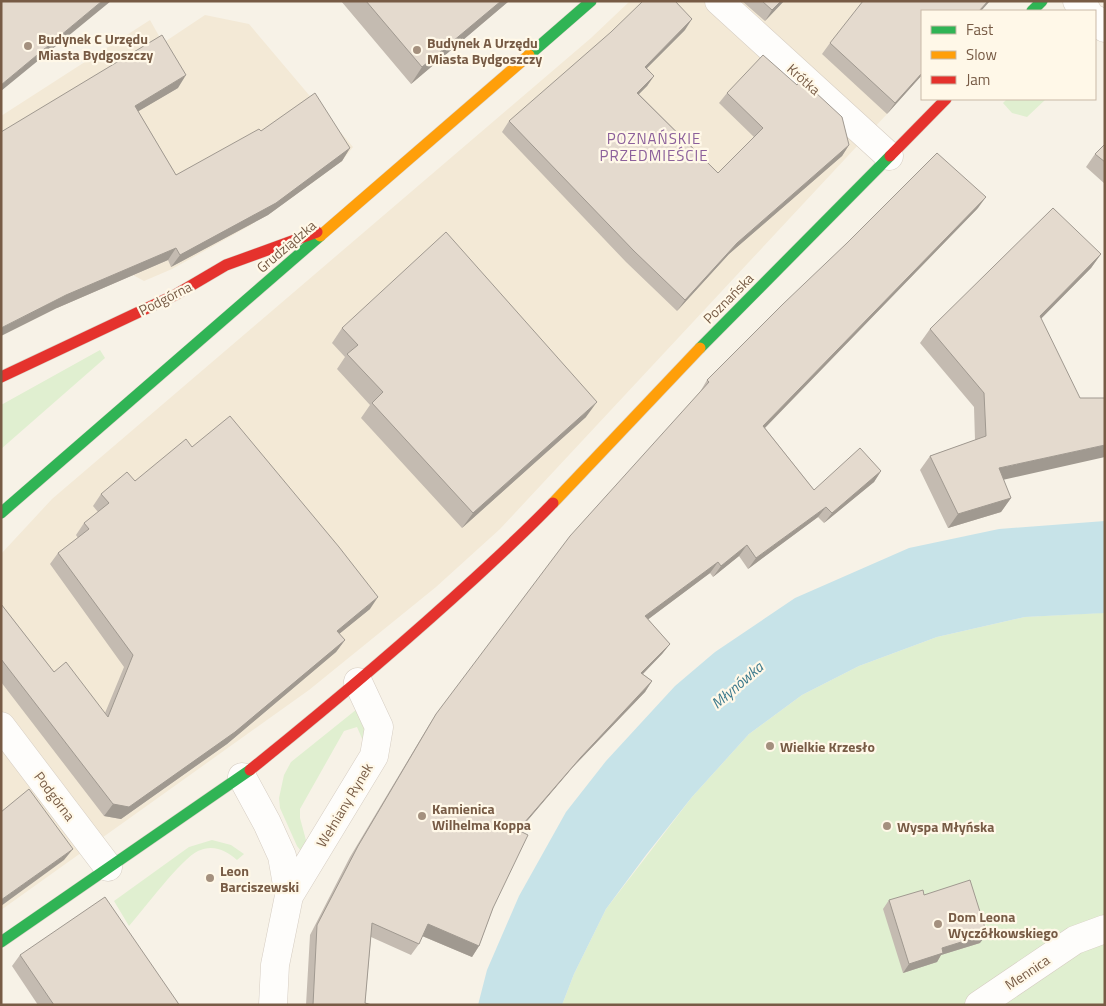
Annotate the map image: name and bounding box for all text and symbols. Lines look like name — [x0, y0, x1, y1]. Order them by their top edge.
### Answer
legend — [921, 10, 1096, 100]
text: Fast — [966, 18, 994, 41]
place label: Budynek C Urzędu Miasta Bydgoszczy — [38, 28, 153, 65]
place label: Budynek A Urzędu Miasta Bydgoszczy — [427, 32, 542, 69]
marker: Budynek C Urzędu Miasta Bydgoszczy — [22, 40, 34, 52]
text: Slow — [966, 43, 997, 66]
marker: Budynek A Urzędu Miasta Bydgoszczy — [411, 44, 423, 56]
street label: Krótka — [783, 58, 825, 100]
text: Jam — [966, 68, 990, 91]
district label: POZNAŃSKIE PRZEDMIEŚCIE — [600, 127, 708, 167]
street label: Grudziądzka — [252, 215, 320, 277]
street label: Poznańska — [698, 268, 758, 328]
street label: Podgórna — [135, 276, 195, 320]
water label: Młynówka — [706, 655, 769, 714]
place label: Wielkie Krzesło — [780, 736, 875, 757]
marker: Wielkie Krzesło — [764, 740, 776, 752]
street label: Wełniany Rynek — [311, 759, 378, 851]
street label: Podgórna — [29, 767, 81, 825]
place label: Kamienica Wilhelma Koppa — [432, 798, 531, 835]
marker: Kamienica Wilhelma Koppa — [416, 810, 428, 822]
place label: Wyspa Młyńska — [897, 816, 994, 837]
marker: Wyspa Młyńska — [881, 820, 893, 832]
place label: Leon Barciszewski — [220, 860, 299, 897]
marker: Leon Barciszewski — [204, 872, 216, 884]
place label: Dom Leona Wyczółkowskiego — [948, 906, 1058, 943]
marker: Dom Leona Wyczółkowskiego — [932, 918, 944, 930]
street label: Mennica — [1000, 949, 1054, 995]

